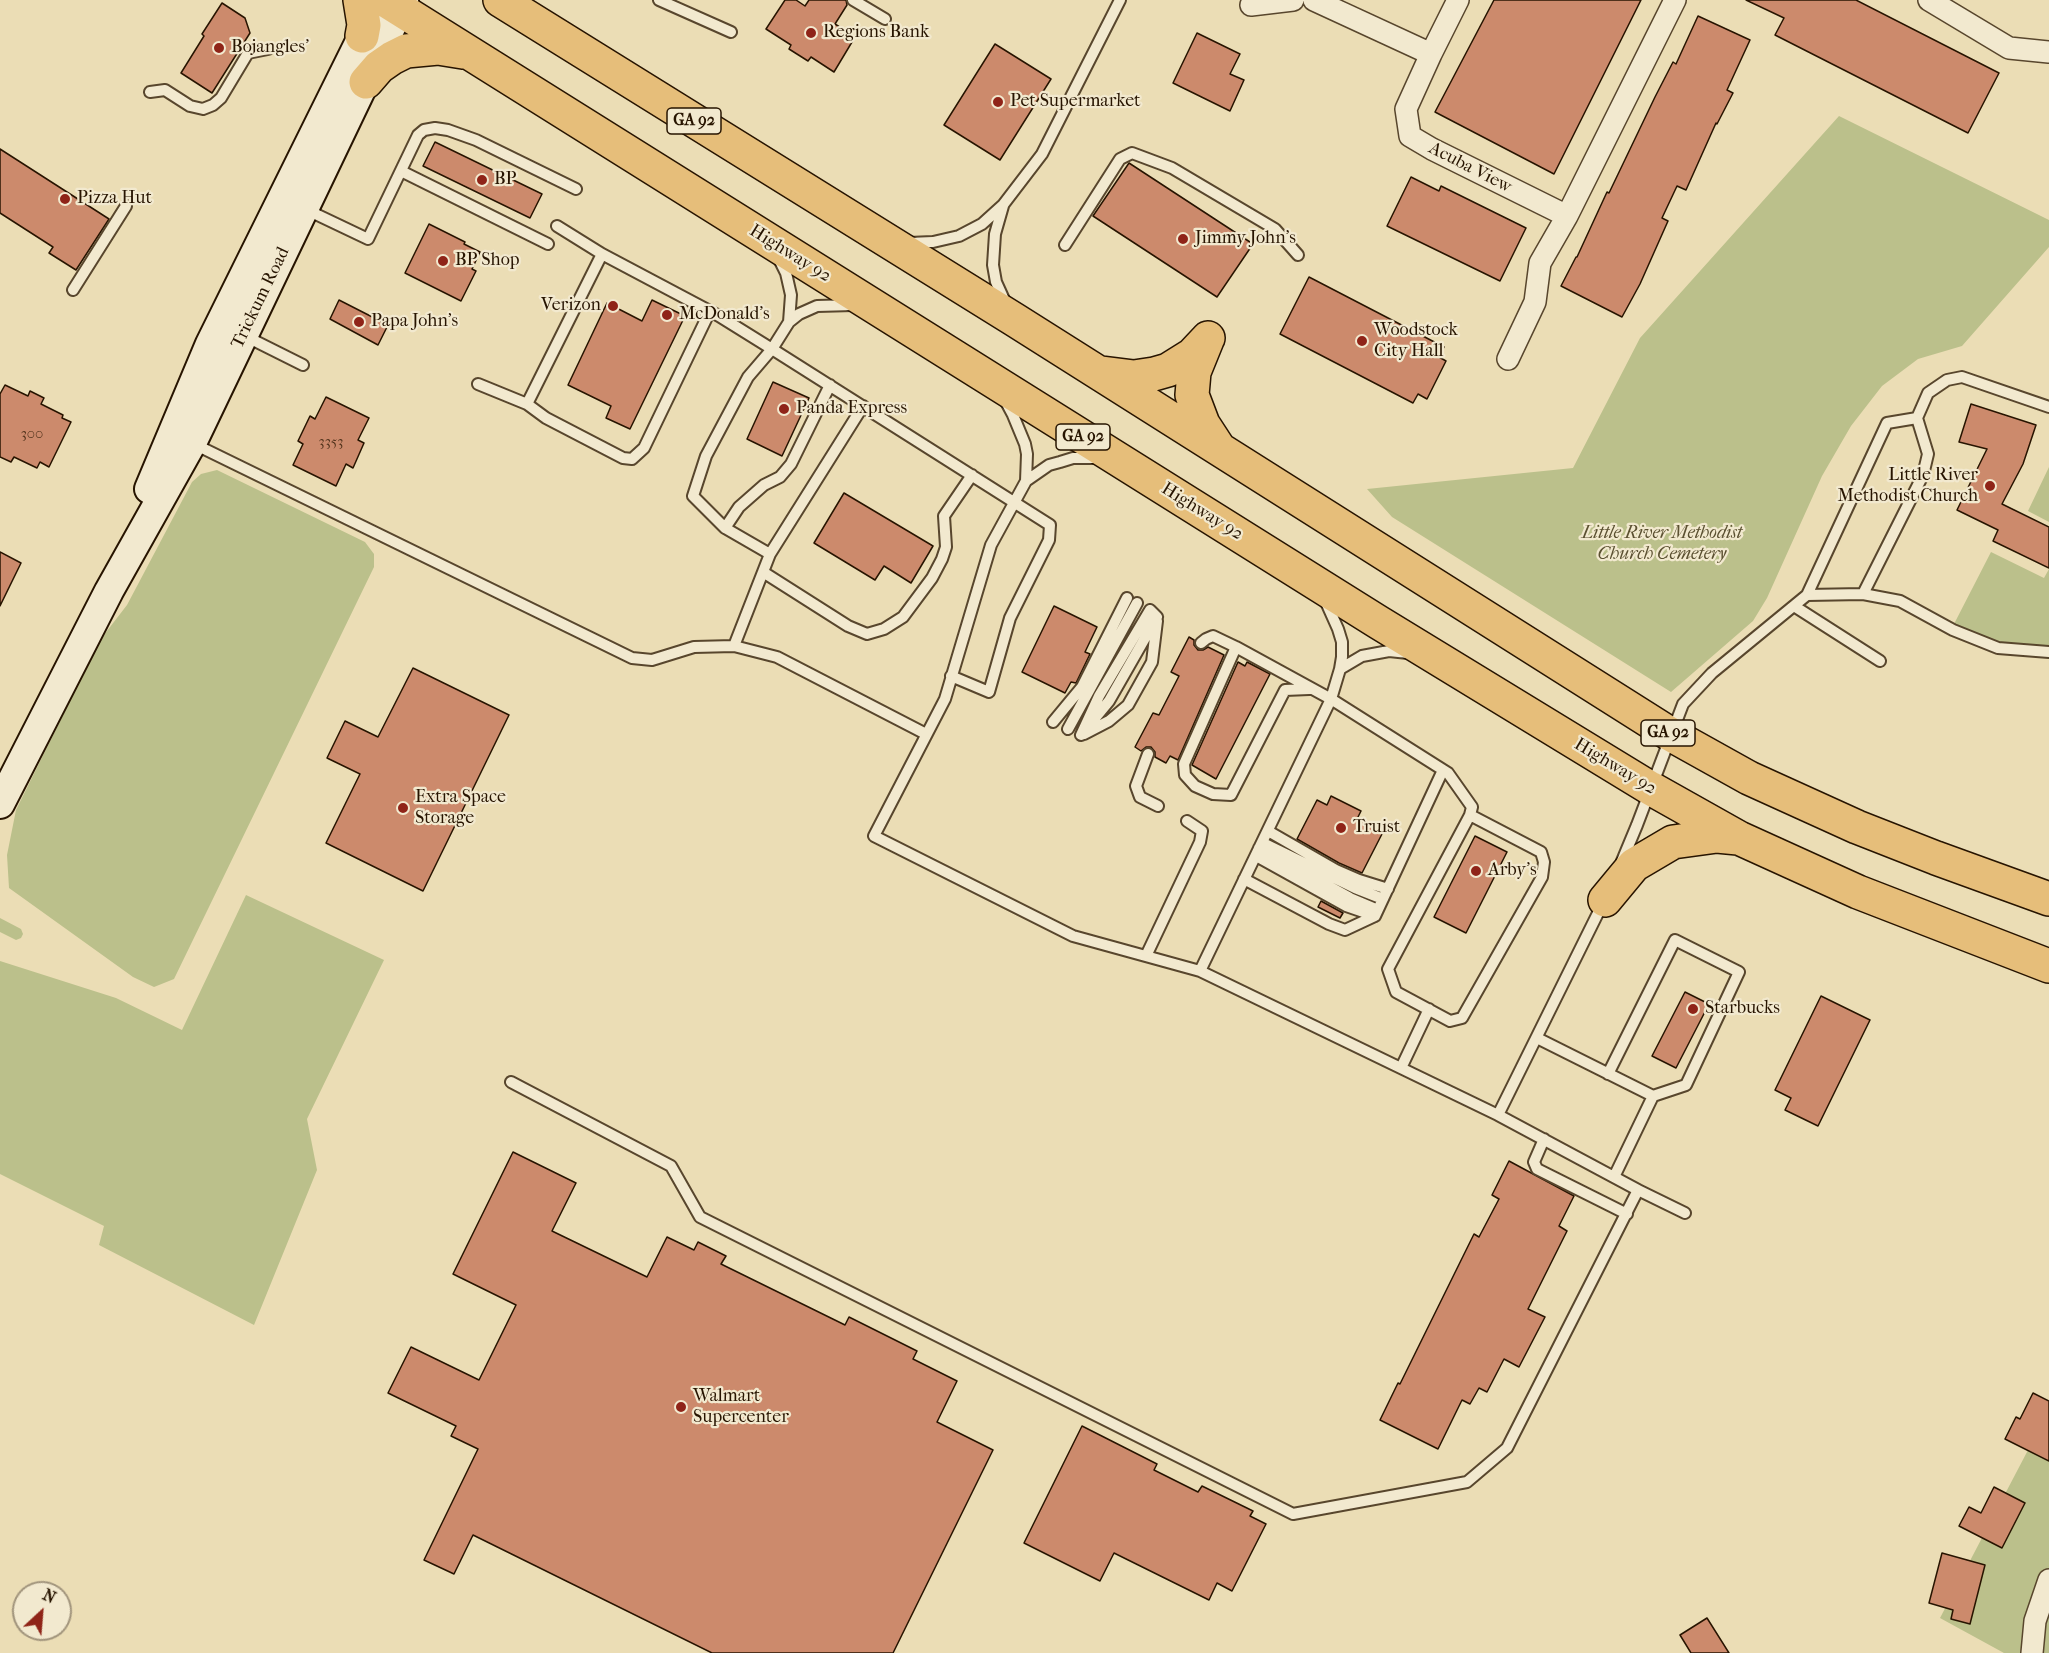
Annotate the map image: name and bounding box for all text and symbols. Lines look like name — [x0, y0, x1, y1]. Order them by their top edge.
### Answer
place label: Regions Bank — [823, 22, 929, 44]
marker: Regions Bank — [804, 26, 818, 40]
place label: Bojangles' — [231, 37, 309, 59]
marker: Bojangles' — [212, 41, 226, 55]
place label: Pet Supermarket — [1010, 91, 1140, 113]
marker: Pet Supermarket — [991, 95, 1005, 109]
road number: GA 92 — [667, 108, 721, 134]
street label: Acuba View — [1425, 138, 1515, 198]
place label: BP — [494, 169, 516, 191]
marker: BP — [475, 173, 489, 187]
place label: Pizza Hut — [77, 188, 152, 210]
marker: Pizza Hut — [58, 192, 72, 206]
street label: Highway 92 — [745, 220, 835, 288]
place label: Jimmy John's — [1195, 228, 1296, 250]
marker: Jimmy John's — [1176, 232, 1190, 246]
street label: Trickum Road — [227, 244, 295, 352]
place label: BP Shop — [455, 250, 520, 272]
marker: BP Shop — [436, 254, 450, 268]
place label: Verizon — [541, 295, 601, 317]
marker: Verizon — [606, 299, 620, 313]
place label: McDonald's — [679, 304, 770, 326]
marker: McDonald's — [660, 308, 674, 322]
place label: Papa John's — [371, 311, 458, 333]
marker: Papa John's — [352, 315, 366, 329]
place label: Woodstock City Hall — [1374, 320, 1458, 362]
marker: Woodstock City Hall — [1355, 334, 1369, 348]
place label: Panda Express — [796, 398, 907, 420]
marker: Panda Express — [777, 402, 791, 416]
road number: GA 92 — [1056, 424, 1110, 450]
house number: 300 — [21, 425, 43, 443]
house number: 3353 — [319, 433, 343, 451]
place label: Little River Methodist Church — [1837, 465, 1978, 508]
street label: Highway 92 — [1157, 478, 1247, 546]
marker: Little River Methodist Church — [1983, 479, 1997, 493]
park label: Little River Methodist Church Cemetery — [1582, 523, 1742, 566]
road number: GA 92 — [1641, 720, 1695, 746]
street label: Highway 92 — [1570, 734, 1660, 800]
place label: Extra Space Storage — [415, 787, 506, 830]
marker: Extra Space Storage — [396, 801, 410, 815]
place label: Truist — [1353, 817, 1400, 839]
marker: Truist — [1334, 821, 1348, 835]
place label: Arby's — [1488, 860, 1537, 882]
marker: Arby's — [1469, 864, 1483, 878]
place label: Starbucks — [1705, 998, 1780, 1020]
marker: Starbucks — [1686, 1002, 1700, 1016]
place label: Walmart Supercenter — [693, 1386, 789, 1428]
marker: Walmart Supercenter — [674, 1400, 688, 1414]
north arrow — [12, 1581, 72, 1641]
text: N — [40, 1585, 59, 1607]

